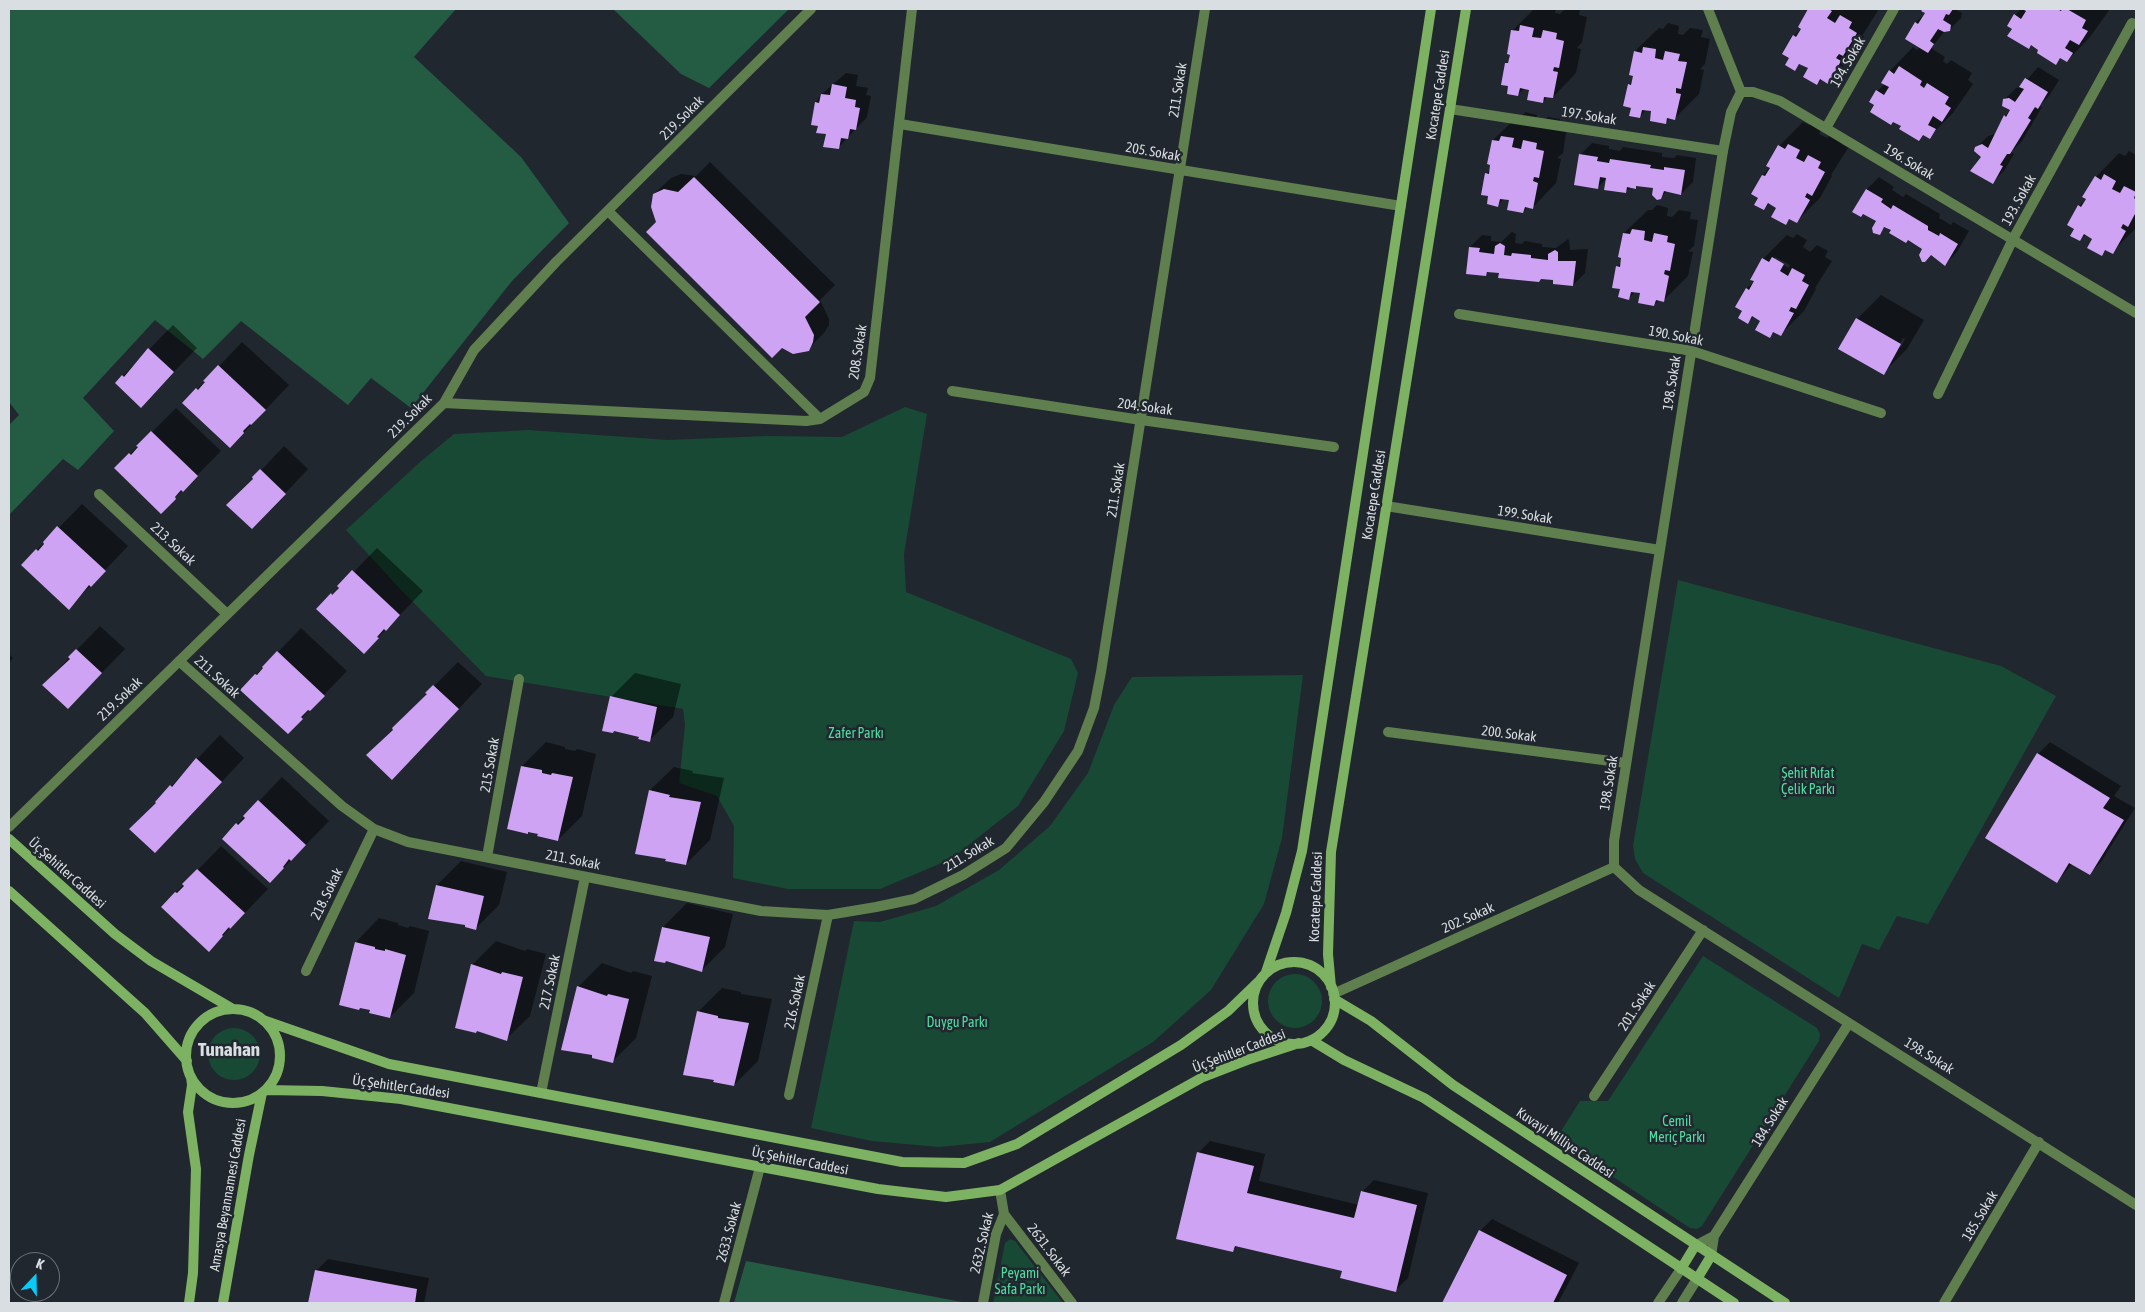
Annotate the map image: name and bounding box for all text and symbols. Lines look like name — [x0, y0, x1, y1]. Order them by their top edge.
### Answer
street label: 194. Sokak — [1827, 34, 1869, 90]
street label: Kocatepe Caddesi — [1423, 49, 1453, 141]
street label: 211. Sokak — [1165, 61, 1191, 119]
street label: 219. Sokak — [656, 92, 708, 144]
street label: 197. Sokak — [1560, 103, 1618, 129]
street label: 205. Sokak — [1124, 139, 1182, 165]
street label: 196. Sokak — [1881, 141, 1937, 183]
street label: 193. Sokak — [1998, 172, 2040, 228]
street label: 190. Sokak — [1647, 322, 1705, 350]
street label: 208. Sokak — [845, 323, 871, 381]
street label: 198. Sokak — [1659, 354, 1685, 412]
street label: 219. Sokak — [384, 390, 436, 442]
street label: 204. Sokak — [1116, 395, 1174, 419]
street label: Kocatepe Caddesi — [1359, 449, 1389, 541]
street label: 211. Sokak — [1103, 461, 1129, 519]
street label: 199. Sokak — [1496, 502, 1554, 528]
street label: 213. Sokak — [147, 519, 199, 569]
street label: 211. Sokak — [191, 652, 243, 702]
street label: 219. Sokak — [94, 674, 146, 724]
street label: 200. Sokak — [1480, 722, 1538, 746]
park label: Zafer Parkı — [828, 726, 884, 742]
street label: 215. Sokak — [477, 736, 503, 794]
street label: 198. Sokak — [1596, 754, 1622, 812]
park label: Şehit Rıfat Çelik Parkı — [1781, 766, 1835, 799]
street label: 211. Sokak — [941, 833, 997, 875]
street label: Üç Şehitler Caddesi — [25, 834, 109, 912]
street label: 211. Sokak — [544, 846, 602, 874]
street label: Kocatepe Caddesi — [1306, 851, 1326, 943]
street label: 218. Sokak — [307, 865, 347, 923]
street label: 202. Sokak — [1439, 899, 1497, 937]
street label: 217. Sokak — [536, 953, 564, 1011]
street label: 216. Sokak — [781, 973, 809, 1031]
street label: 201. Sokak — [1615, 978, 1659, 1034]
park label: Duygu Parkı — [926, 1015, 988, 1031]
street label: Üç Şehitler Caddesi — [1190, 1026, 1288, 1076]
street label: 198. Sokak — [1901, 1034, 1957, 1078]
district label: Tunahan — [198, 1039, 260, 1061]
street label: Üç Şehitler Caddesi — [351, 1072, 451, 1102]
street label: 184. Sokak — [1748, 1094, 1792, 1150]
street label: Kuvayi Milliye Caddesi — [1513, 1104, 1617, 1182]
park label: Cemil Meriç Parkı — [1649, 1114, 1705, 1146]
street label: Amasya Beyannamesi Caddesi — [206, 1117, 250, 1273]
street label: Üç Şehitler Caddesi — [750, 1143, 850, 1179]
street label: 185. Sokak — [1959, 1188, 2001, 1244]
street label: 2633. Sokak — [713, 1200, 745, 1264]
street label: 2632. Sokak — [967, 1211, 997, 1275]
street label: 2631. Sokak — [1024, 1220, 1074, 1280]
north arrow — [10, 1252, 60, 1302]
text: K — [34, 1255, 46, 1273]
park label: Peyami Safa Parkı — [995, 1266, 1045, 1298]

